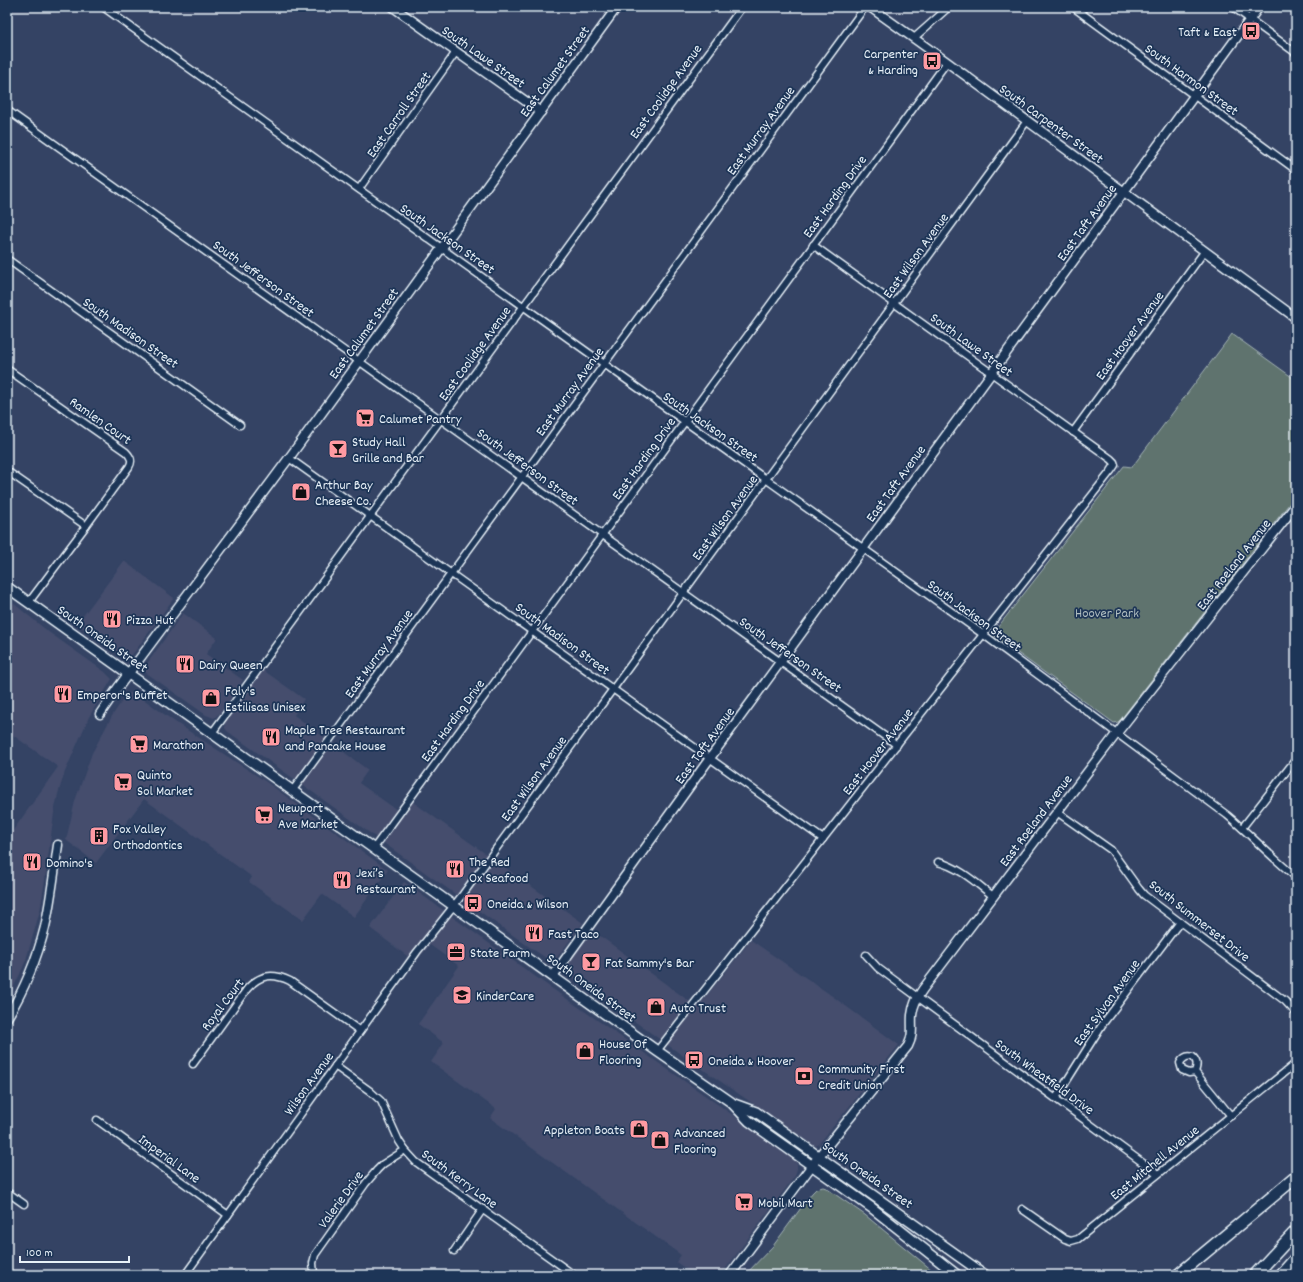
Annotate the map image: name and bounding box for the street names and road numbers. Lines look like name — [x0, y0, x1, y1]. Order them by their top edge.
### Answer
street label: South Lawe Street — [437, 21, 529, 94]
street label: East Calumet Street — [516, 23, 596, 122]
street label: South Harmon Street — [1140, 40, 1242, 122]
street label: East Coolidge Avenue — [625, 41, 708, 144]
street label: East Carroll Street — [362, 68, 437, 162]
street label: South Carpenter Street — [994, 80, 1107, 169]
street label: East Murray Avenue — [723, 83, 801, 180]
street label: East Harding Drive — [799, 152, 873, 243]
street label: East Taft Avenue — [1053, 181, 1122, 266]
street label: South Jackson Street — [395, 199, 498, 280]
street label: East Wilson Avenue — [879, 209, 954, 303]
street label: South Jefferson Street — [208, 236, 318, 323]
street label: East Calumet Street — [325, 285, 405, 384]
street label: East Hoover Avenue — [1092, 288, 1170, 385]
street label: South Madison Street — [78, 293, 182, 374]
street label: East Coolidge Avenue — [434, 303, 517, 406]
street label: South Lawe Street — [925, 309, 1016, 382]
street label: East Murray Avenue — [532, 344, 610, 441]
street label: South Jackson Street — [658, 387, 761, 468]
street label: Ramlen Court — [65, 393, 135, 450]
street label: East Harding Drive — [608, 414, 682, 505]
street label: South Jefferson Street — [472, 424, 582, 511]
street label: East Taft Avenue — [862, 442, 931, 527]
street label: East Wilson Avenue — [688, 471, 763, 565]
street label: East Roeland Avenue — [1193, 515, 1277, 615]
street label: South Jackson Street — [923, 576, 1025, 658]
street label: South Madison Street — [510, 598, 613, 681]
street label: South Oneida Street — [52, 601, 151, 678]
street label: East Murray Avenue — [341, 606, 419, 703]
street label: South Jefferson Street — [735, 613, 845, 699]
street label: East Harding Drive — [417, 676, 491, 767]
street label: East Taft Avenue — [671, 704, 740, 789]
street label: East Hoover Avenue — [838, 704, 919, 800]
street label: East Wilson Avenue — [497, 732, 572, 826]
street label: East Roeland Avenue — [995, 771, 1078, 871]
street label: South Summerset Drive — [1144, 876, 1254, 967]
street label: South Oneida Street — [542, 949, 640, 1028]
street label: East Sylvan Avenue — [1069, 956, 1146, 1051]
street label: Royal Court — [197, 975, 250, 1036]
street label: South Wheatfield Drive — [990, 1035, 1098, 1120]
street label: Wilson Avenue — [280, 1048, 339, 1120]
street label: East Mitchell Avenue — [1106, 1121, 1204, 1206]
street label: Imperial Lane — [134, 1130, 204, 1189]
street label: South Oneida Street — [817, 1137, 916, 1214]
street label: South Kerry Lane — [417, 1145, 501, 1214]
street label: Valerie Drive — [314, 1167, 369, 1233]

